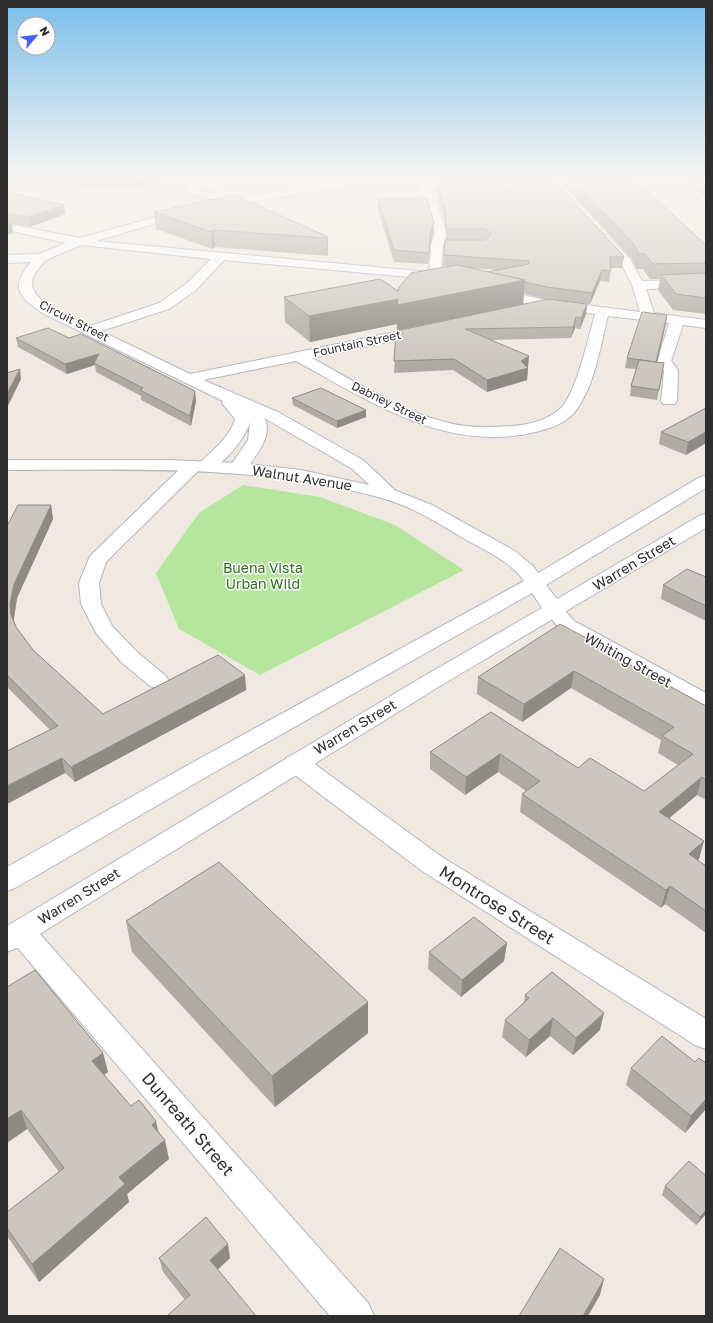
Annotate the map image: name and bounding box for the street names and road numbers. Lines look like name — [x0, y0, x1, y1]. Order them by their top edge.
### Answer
street label: Circuit Street — [37, 297, 112, 345]
street label: Fountain Street — [312, 327, 402, 360]
street label: Dabney Street — [349, 378, 429, 427]
street label: Walnut Avenue — [251, 461, 353, 494]
street label: Warren Street — [589, 531, 678, 594]
street label: Whiting Street — [582, 629, 675, 691]
street label: Warren Street — [310, 695, 399, 758]
street label: Montrose Street — [436, 861, 559, 949]
street label: Warren Street — [35, 864, 123, 927]
street label: Dunreath Street — [138, 1068, 239, 1180]

